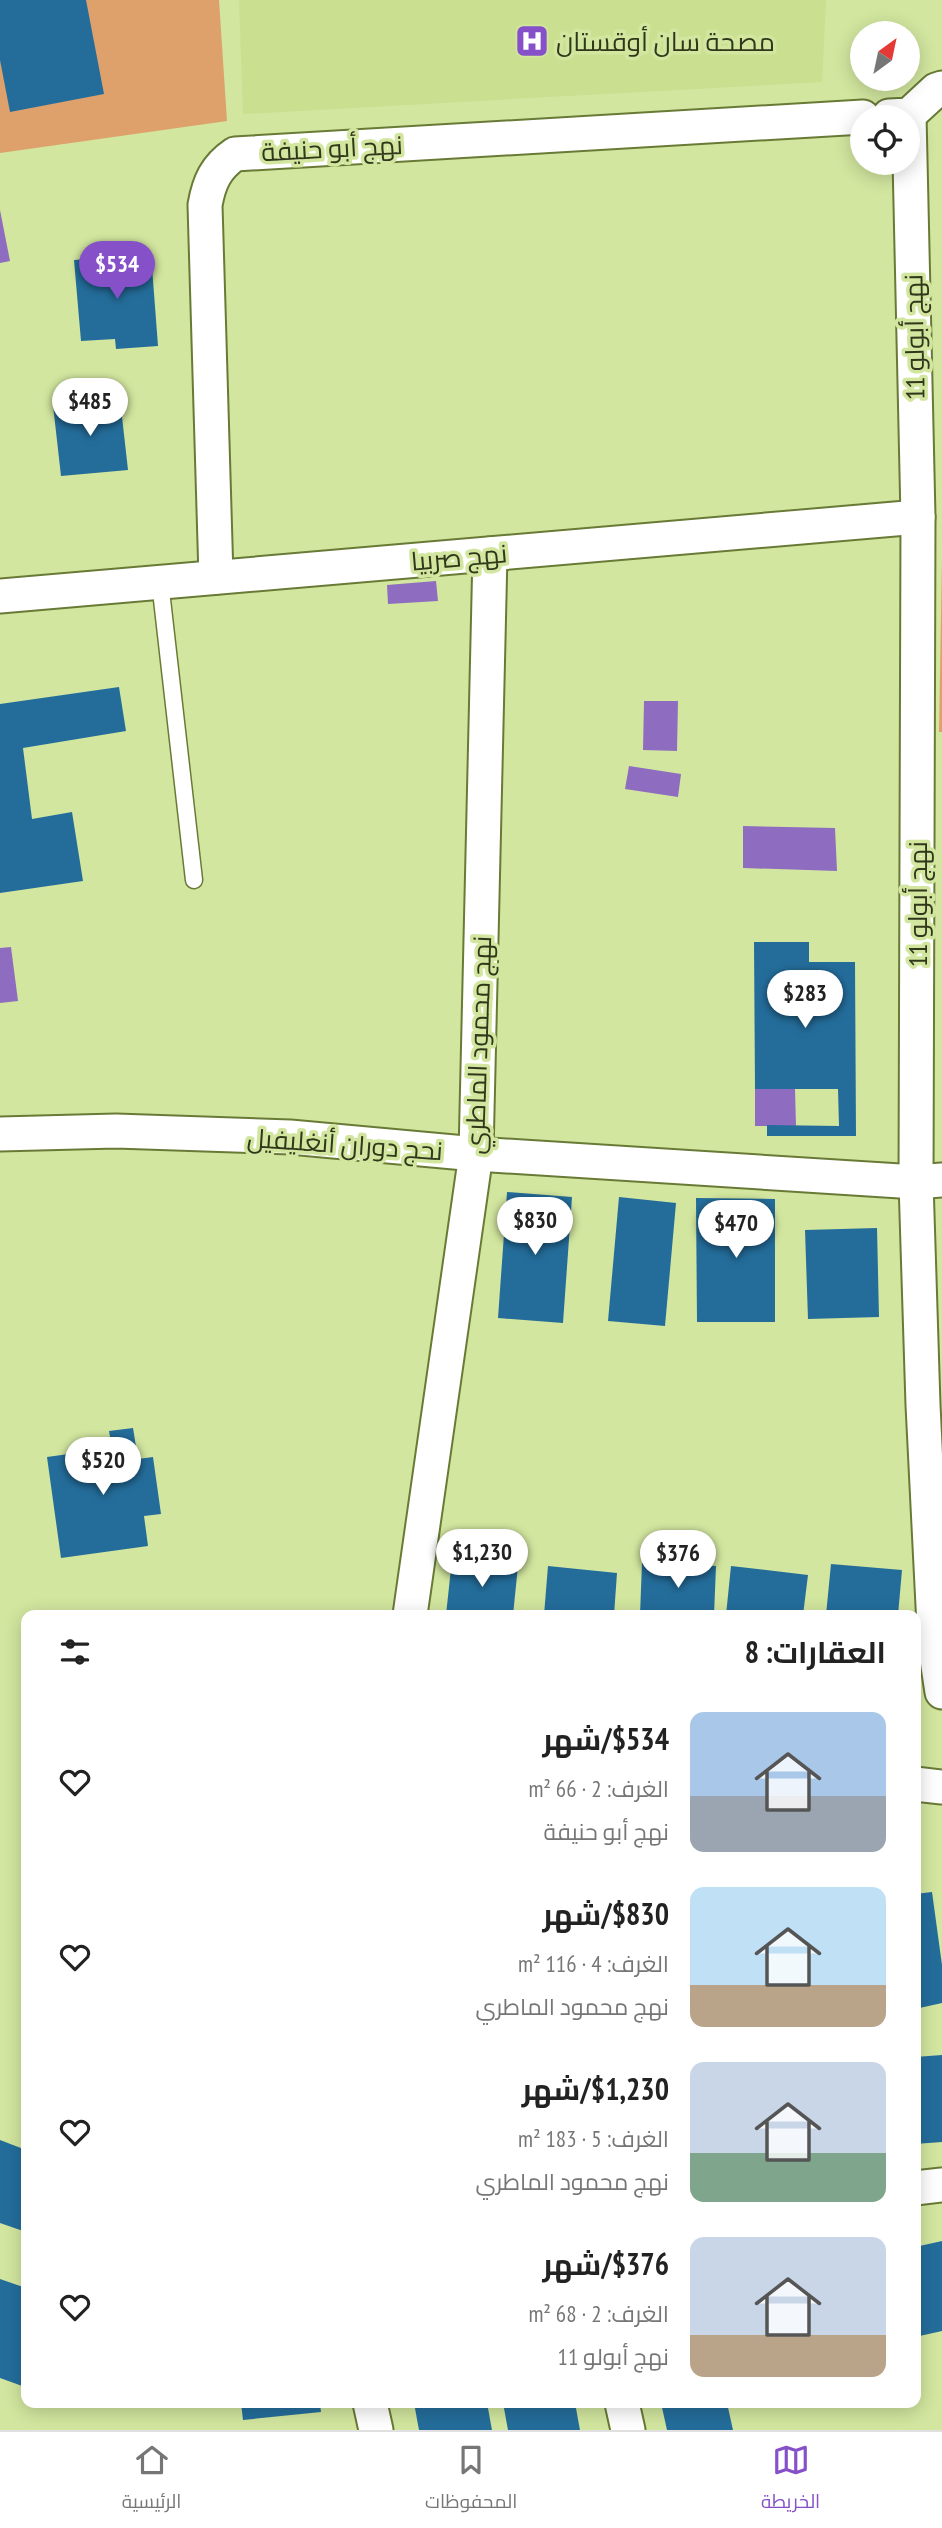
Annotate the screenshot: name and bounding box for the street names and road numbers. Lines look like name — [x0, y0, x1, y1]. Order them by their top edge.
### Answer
street label: نهج أبو حنيفة — [260, 128, 404, 169]
street label: نهج أبولو 11 — [896, 274, 933, 400]
street label: نهج صربيا — [410, 536, 509, 579]
street label: نهج أبولو 11 — [901, 841, 935, 967]
street label: نهج محمود الماطري — [458, 935, 502, 1155]
street label: نحج دوران أنغليفيل — [246, 1121, 444, 1168]

